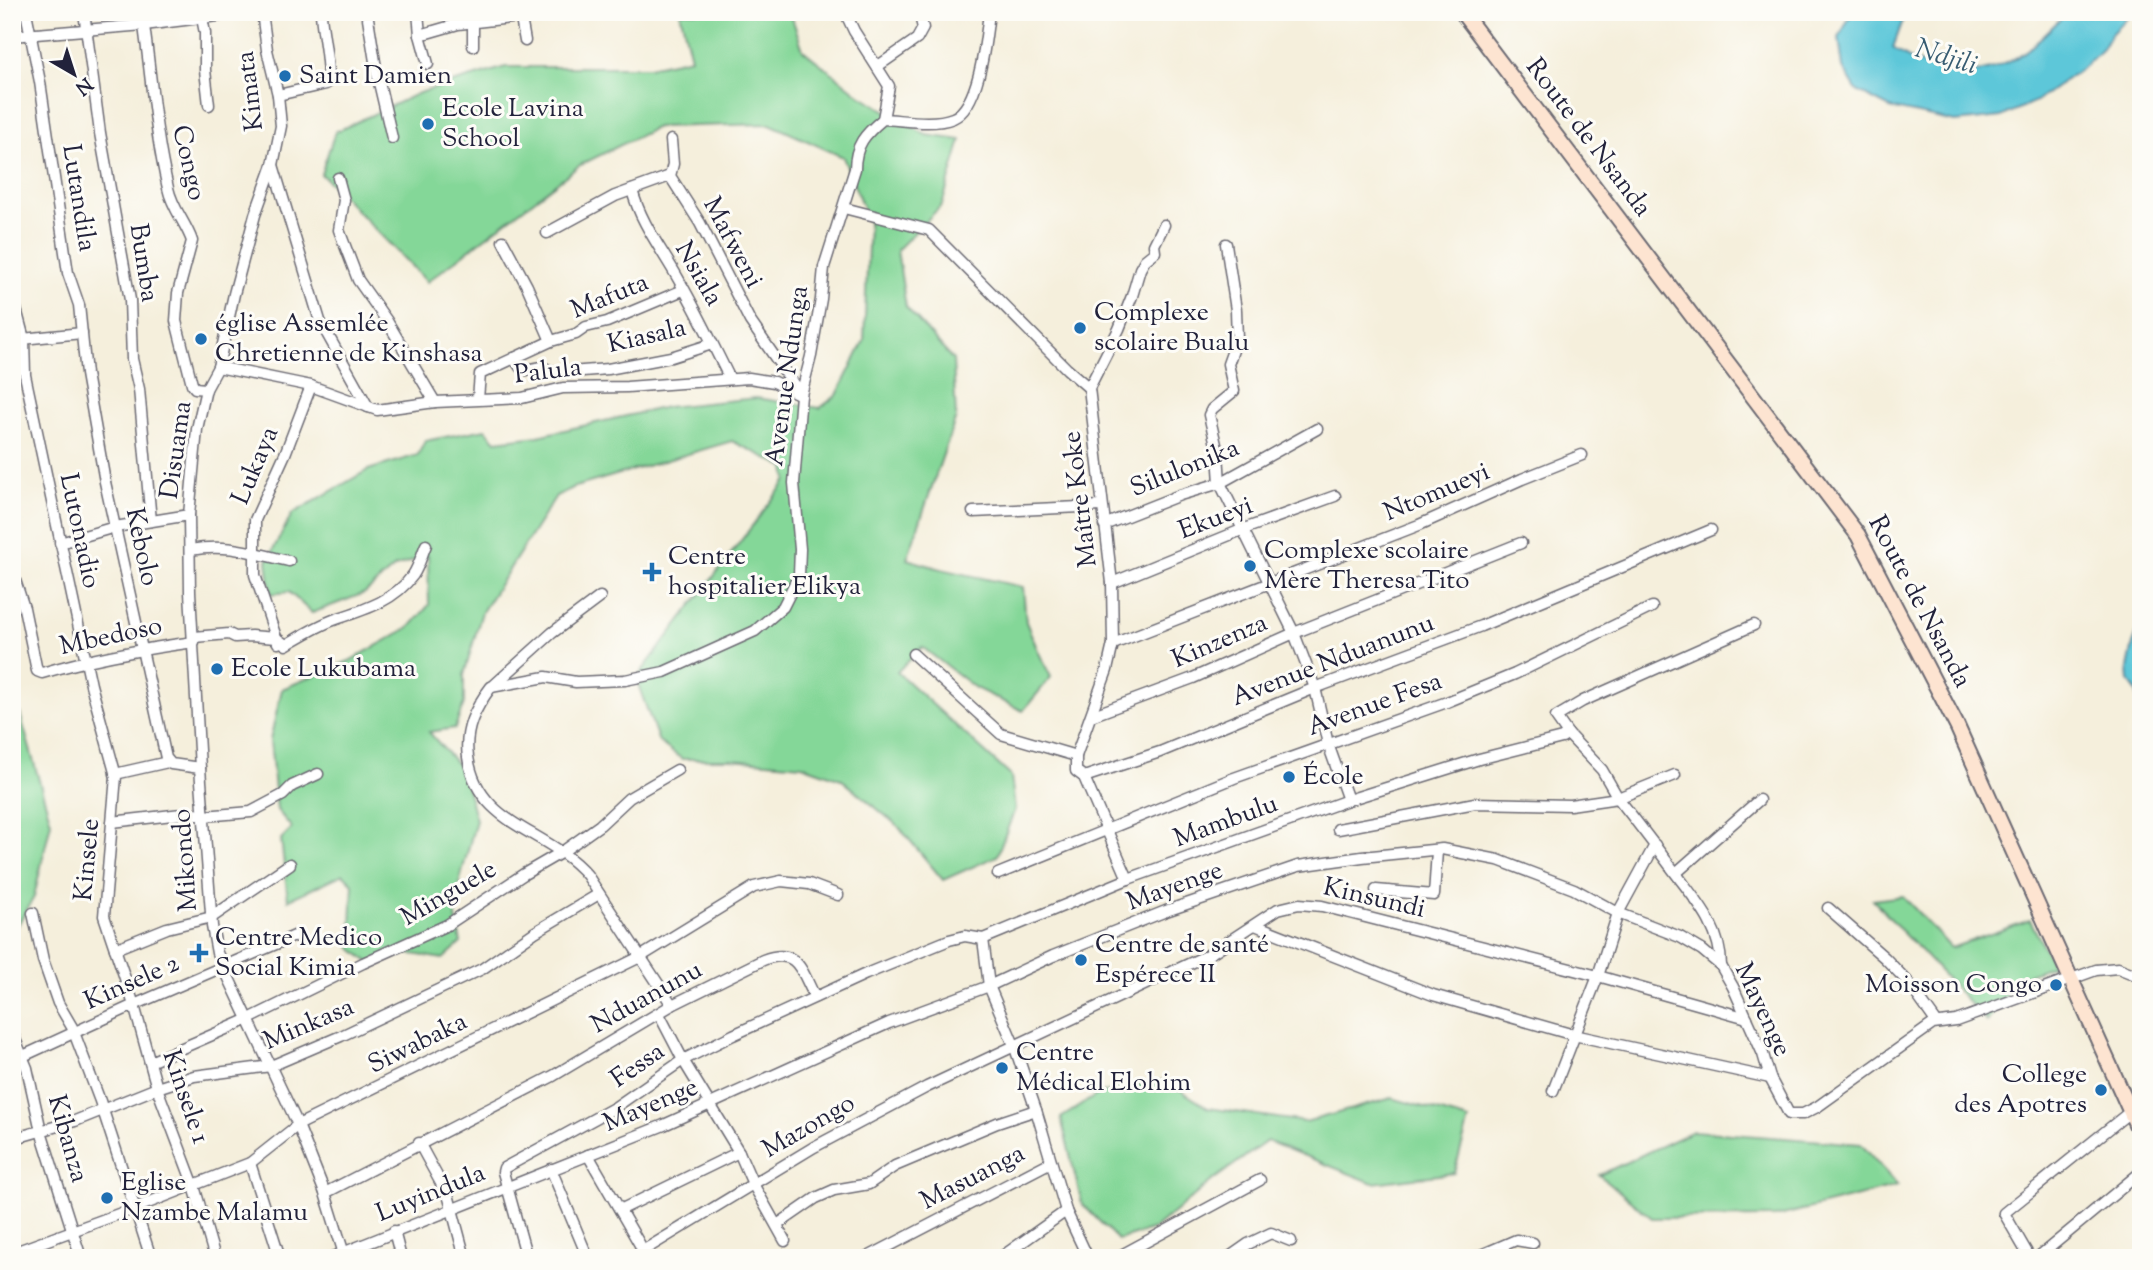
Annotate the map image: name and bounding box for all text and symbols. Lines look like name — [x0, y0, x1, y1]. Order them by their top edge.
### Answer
water label: Ndjili — [1910, 30, 1982, 86]
north arrow — [38, 38, 108, 108]
street label: Kimata — [228, 49, 274, 133]
street label: Route de Nsanda — [1516, 51, 1660, 225]
place label: Saint Damien — [299, 58, 452, 95]
marker: Saint Damien — [277, 68, 293, 84]
text: N — [69, 70, 98, 101]
place label: Ecole Lavina School — [442, 91, 584, 158]
marker: Ecole Lavina School — [420, 116, 436, 132]
street label: Congo — [161, 122, 215, 204]
street label: Lutandila — [51, 142, 105, 254]
street label: Mafweni — [693, 191, 771, 295]
street label: Bumba — [119, 221, 167, 305]
street label: Nsiala — [665, 235, 731, 313]
street label: Mafuta — [566, 265, 654, 329]
street label: Avenue Ndunga — [757, 283, 819, 469]
place label: Complexe scolaire Bualu — [1094, 295, 1249, 362]
place label: église Assemlée Chretienne de Kinshasa — [215, 306, 482, 373]
street label: Kiasala — [604, 310, 690, 364]
marker: Complexe scolaire Bualu — [1072, 320, 1088, 336]
marker: église Assemlée Chretienne de Kinshasa — [193, 331, 209, 347]
street label: Palula — [512, 350, 584, 394]
street label: Disuama — [152, 399, 202, 501]
street label: Lukaya — [223, 421, 289, 511]
street label: Maître Koke — [1054, 429, 1108, 569]
street label: Silulonika — [1125, 430, 1245, 508]
street label: Ntomueyi — [1378, 454, 1496, 532]
street label: Lutonadio — [49, 470, 109, 592]
street label: Ekueyi — [1173, 488, 1259, 550]
street label: Kebolo — [115, 504, 167, 590]
street label: Route de Nsanda — [1858, 509, 1980, 695]
place label: Complexe scolaire Mère Theresa Tito — [1264, 533, 1469, 600]
place label: Centre hospitalier Elikya — [668, 539, 861, 606]
marker: Complexe scolaire Mère Theresa Tito — [1242, 558, 1258, 574]
marker: Centre hospitalier Elikya — [642, 562, 662, 582]
street label: Kinzenza — [1166, 605, 1274, 679]
street label: Avenue Nduanunu — [1226, 605, 1440, 717]
street label: Mbedoso — [56, 608, 166, 666]
place label: Ecole Lukubama — [231, 651, 416, 688]
marker: Ecole Lukubama — [209, 661, 225, 677]
street label: Avenue Fesa — [1303, 664, 1447, 746]
place label: École — [1303, 759, 1364, 796]
marker: École — [1281, 769, 1297, 785]
street label: Mambulu — [1169, 786, 1283, 858]
street label: Mikondo — [164, 807, 208, 913]
street label: Kinsele — [66, 817, 110, 903]
street label: Minguele — [394, 852, 504, 936]
street label: Mayenge — [1122, 853, 1228, 921]
street label: Kinsundi — [1319, 869, 1429, 929]
place label: Centre Medico Social Kimia — [215, 920, 382, 987]
place label: Centre de santé Espérece II — [1095, 927, 1269, 994]
marker: Centre Medico Social Kimia — [189, 943, 209, 963]
street label: Kinsele 2 — [79, 946, 185, 1020]
street label: Nduanunu — [585, 952, 709, 1044]
marker: Centre de santé Espérece II — [1073, 952, 1089, 968]
street label: Mayenge — [1724, 957, 1800, 1063]
place label: Moisson Congo — [1865, 967, 2042, 1004]
marker: Moisson Congo — [2048, 977, 2064, 993]
street label: Minkasa — [258, 989, 360, 1061]
street label: Siwabaka — [362, 1004, 474, 1084]
street label: Fessa — [603, 1034, 673, 1098]
place label: Centre Médical Elohim — [1016, 1035, 1191, 1102]
street label: Kinsele 1 — [152, 1045, 218, 1149]
place label: College des Apotres — [1954, 1057, 2087, 1124]
marker: Centre Médical Elohim — [994, 1060, 1010, 1076]
street label: Mayenge — [598, 1069, 704, 1143]
marker: College des Apotres — [2093, 1082, 2109, 1098]
street label: Mazongo — [756, 1086, 862, 1168]
street label: Kibanza — [37, 1091, 97, 1187]
street label: Masuanga — [914, 1136, 1032, 1220]
street label: Luyindula — [371, 1155, 491, 1233]
place label: Eglise Nzambe Malamu — [121, 1165, 308, 1232]
marker: Eglise Nzambe Malamu — [99, 1190, 115, 1206]

